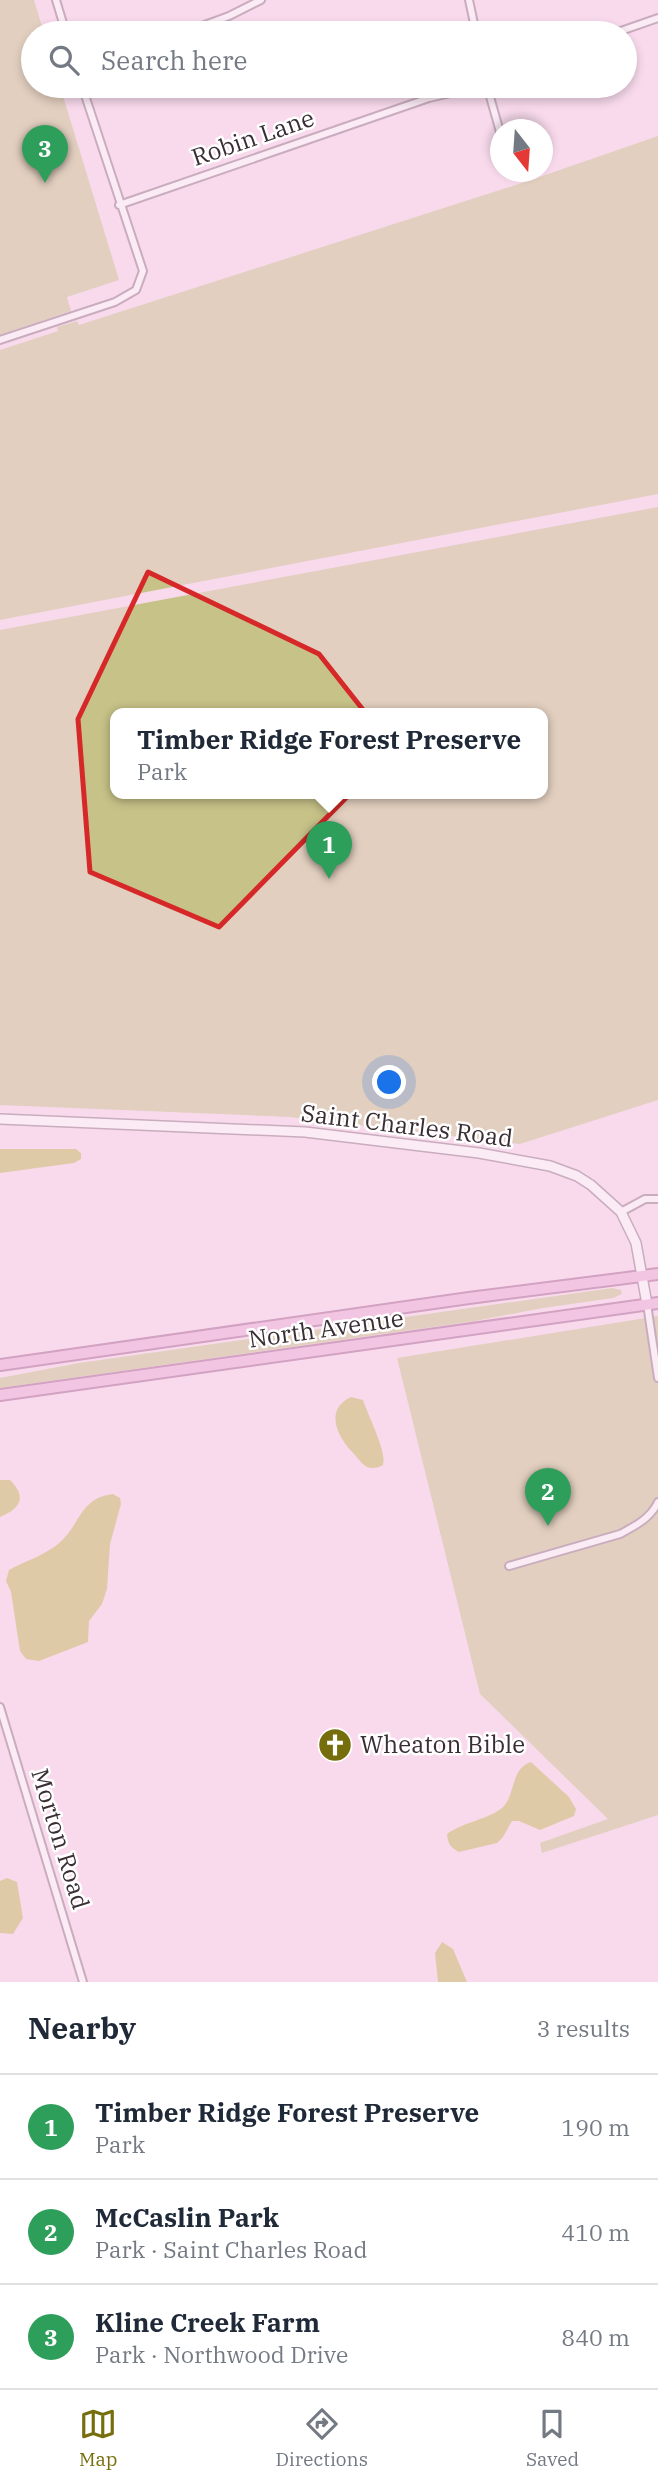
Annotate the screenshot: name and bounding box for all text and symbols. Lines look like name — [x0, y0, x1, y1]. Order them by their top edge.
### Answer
search box — [21, 21, 637, 98]
icon: search — [45, 41, 83, 79]
text: Search here — [101, 43, 247, 77]
street label: Robin Lane — [187, 101, 318, 173]
north arrow — [490, 119, 553, 182]
pin: 3 — [22, 125, 68, 183]
popup — [110, 708, 548, 799]
text: Timber Ridge Forest Preserve — [137, 722, 521, 756]
text: Park — [137, 756, 187, 786]
pin: 1 — [306, 821, 352, 879]
your location — [372, 1065, 406, 1099]
street label: Saint Charles Road — [299, 1096, 515, 1154]
street label: North Avenue — [246, 1301, 405, 1355]
pin: 2 — [525, 1468, 571, 1526]
church icon: Wheaton Bible — [316, 1726, 354, 1764]
place label: Wheaton Bible — [360, 1728, 525, 1760]
street label: Morton Road — [24, 1764, 98, 1913]
text: Nearby — [28, 2008, 136, 2047]
text: 3 results — [537, 2013, 630, 2043]
text: Timber Ridge Forest Preserve — [95, 2095, 479, 2129]
text: 1 — [44, 2112, 58, 2142]
text: 190 m — [561, 2112, 630, 2142]
text: Park — [95, 2129, 145, 2159]
text: McCaslin Park — [95, 2200, 279, 2234]
text: 2 — [44, 2217, 58, 2247]
text: 410 m — [561, 2217, 630, 2247]
text: Park · Saint Charles Road — [95, 2234, 367, 2264]
text: Kline Creek Farm — [95, 2305, 320, 2339]
text: 3 — [44, 2322, 58, 2352]
text: 840 m — [561, 2322, 630, 2352]
text: Park · Northwood Drive — [95, 2339, 348, 2369]
tab: Map — [79, 2405, 118, 2471]
tab: Directions — [275, 2405, 368, 2471]
tab: Saved — [526, 2405, 579, 2471]

